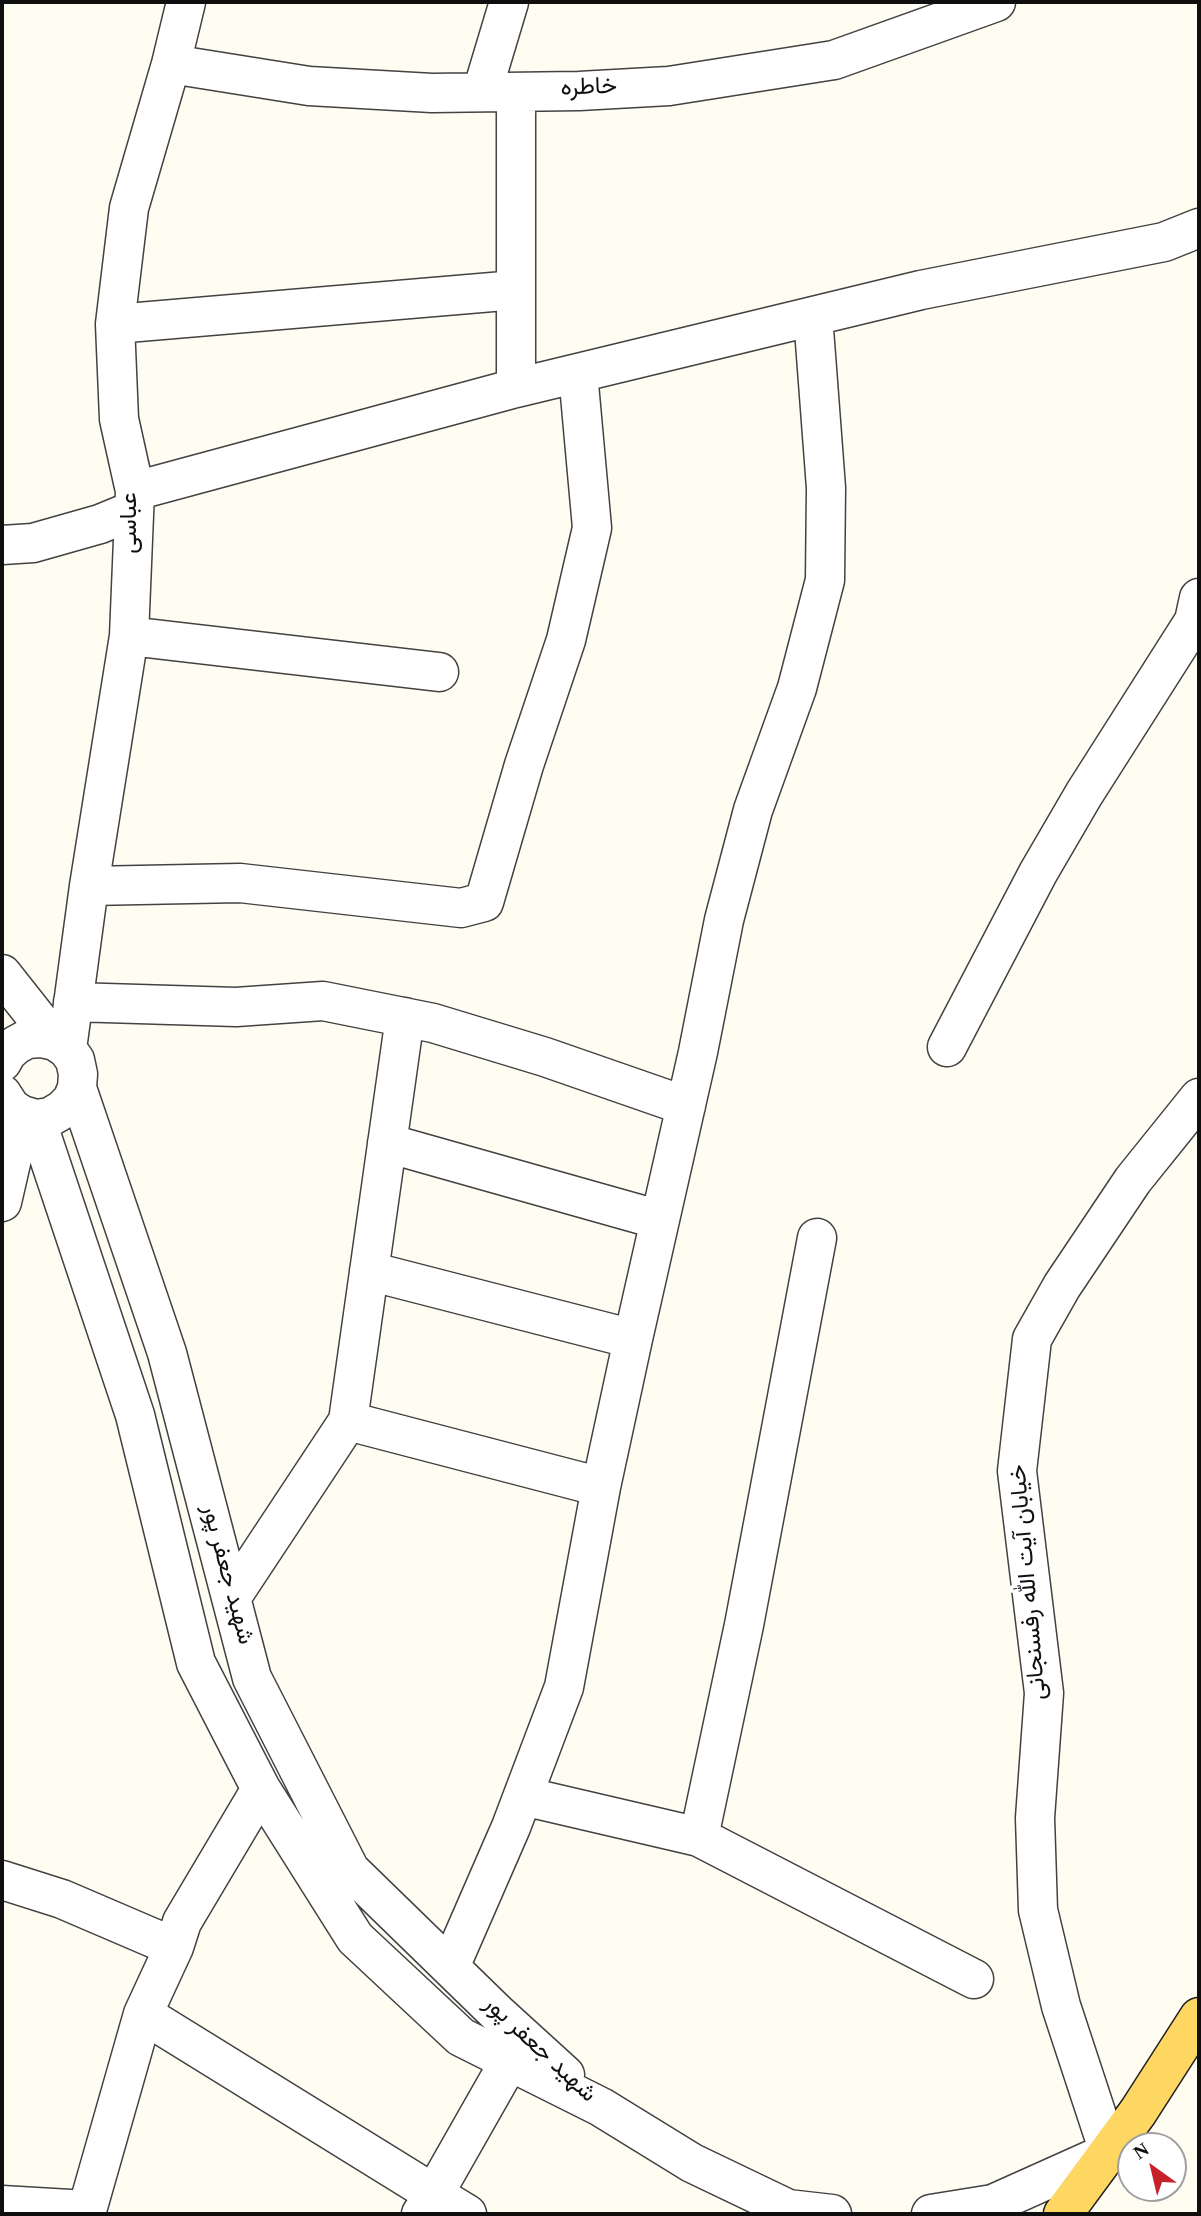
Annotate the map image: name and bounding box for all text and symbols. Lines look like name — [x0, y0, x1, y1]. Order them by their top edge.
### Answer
street label: خاطره — [560, 75, 618, 105]
street label: عباسی — [118, 492, 146, 554]
street label: خیابان آیت الله رفسنجانی — [1006, 1463, 1056, 1701]
street label: شهید جعفر پور — [192, 1502, 258, 1648]
street label: شهید جعفر پور — [476, 1991, 600, 2111]
north arrow — [1117, 2132, 1187, 2202]
text: N — [1130, 2138, 1153, 2163]

